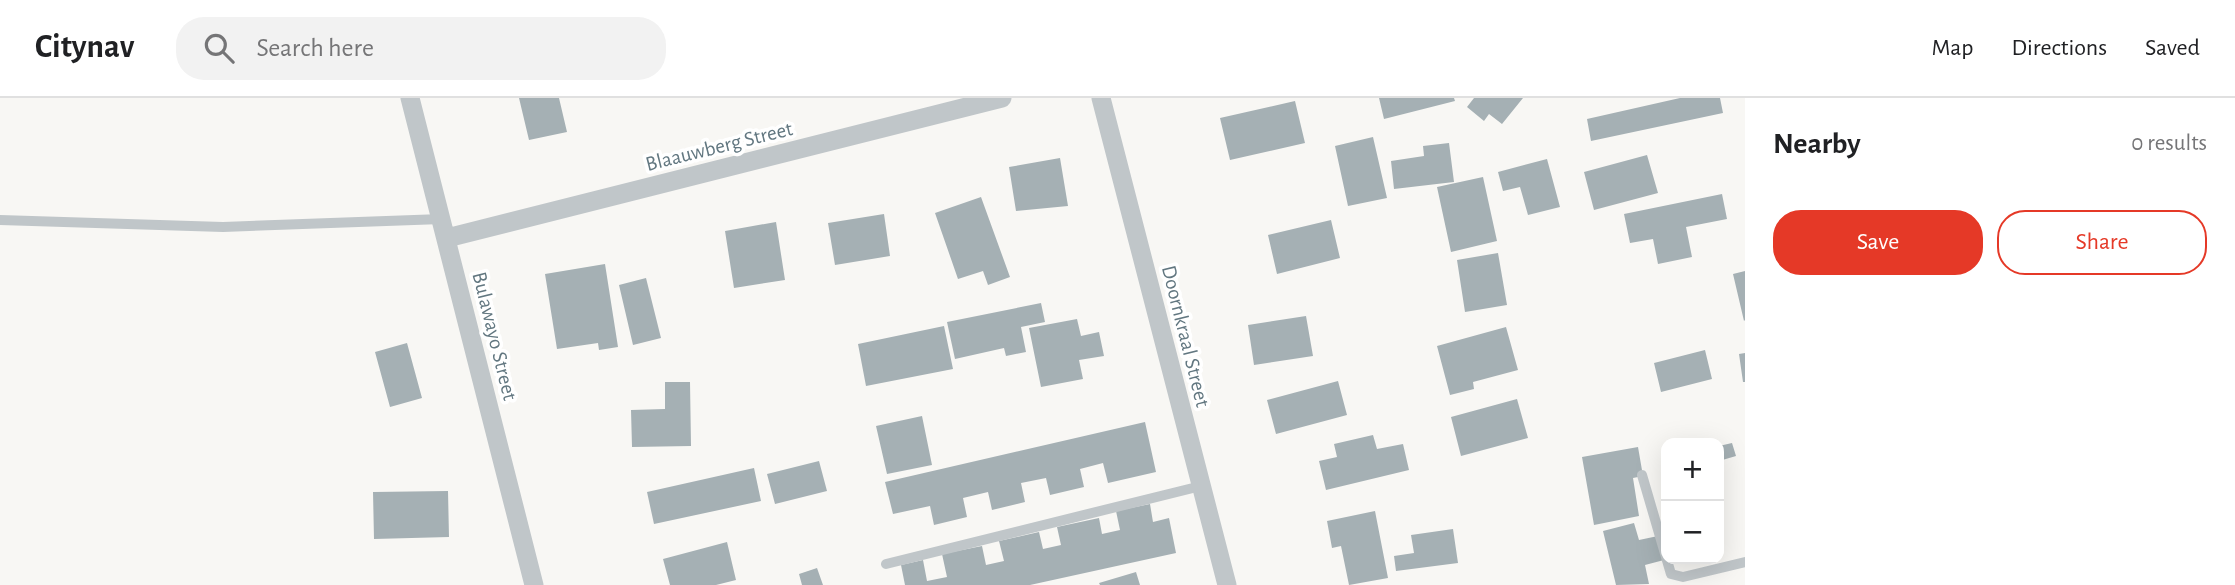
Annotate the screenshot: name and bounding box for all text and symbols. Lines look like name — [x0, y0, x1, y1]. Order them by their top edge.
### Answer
search box — [176, 17, 666, 80]
icon: search — [200, 29, 238, 67]
text: Citynav — [35, 31, 134, 64]
text: Search here — [256, 35, 374, 61]
text: Map — [1931, 36, 1973, 60]
text: Directions — [2011, 36, 2107, 60]
text: Saved — [2145, 36, 2200, 60]
street label: Blaauwberg Street — [643, 118, 795, 175]
text: Nearby — [1773, 129, 1861, 159]
text: 0 results — [2131, 132, 2207, 155]
button: Save — [1773, 210, 1983, 275]
button: Share — [1997, 210, 2207, 275]
street label: Doornkraal Street — [1158, 263, 1213, 409]
street label: Bulawayo Street — [468, 270, 521, 403]
map controls — [1661, 438, 1724, 564]
button: + — [1661, 438, 1724, 501]
button: − — [1661, 501, 1724, 564]

